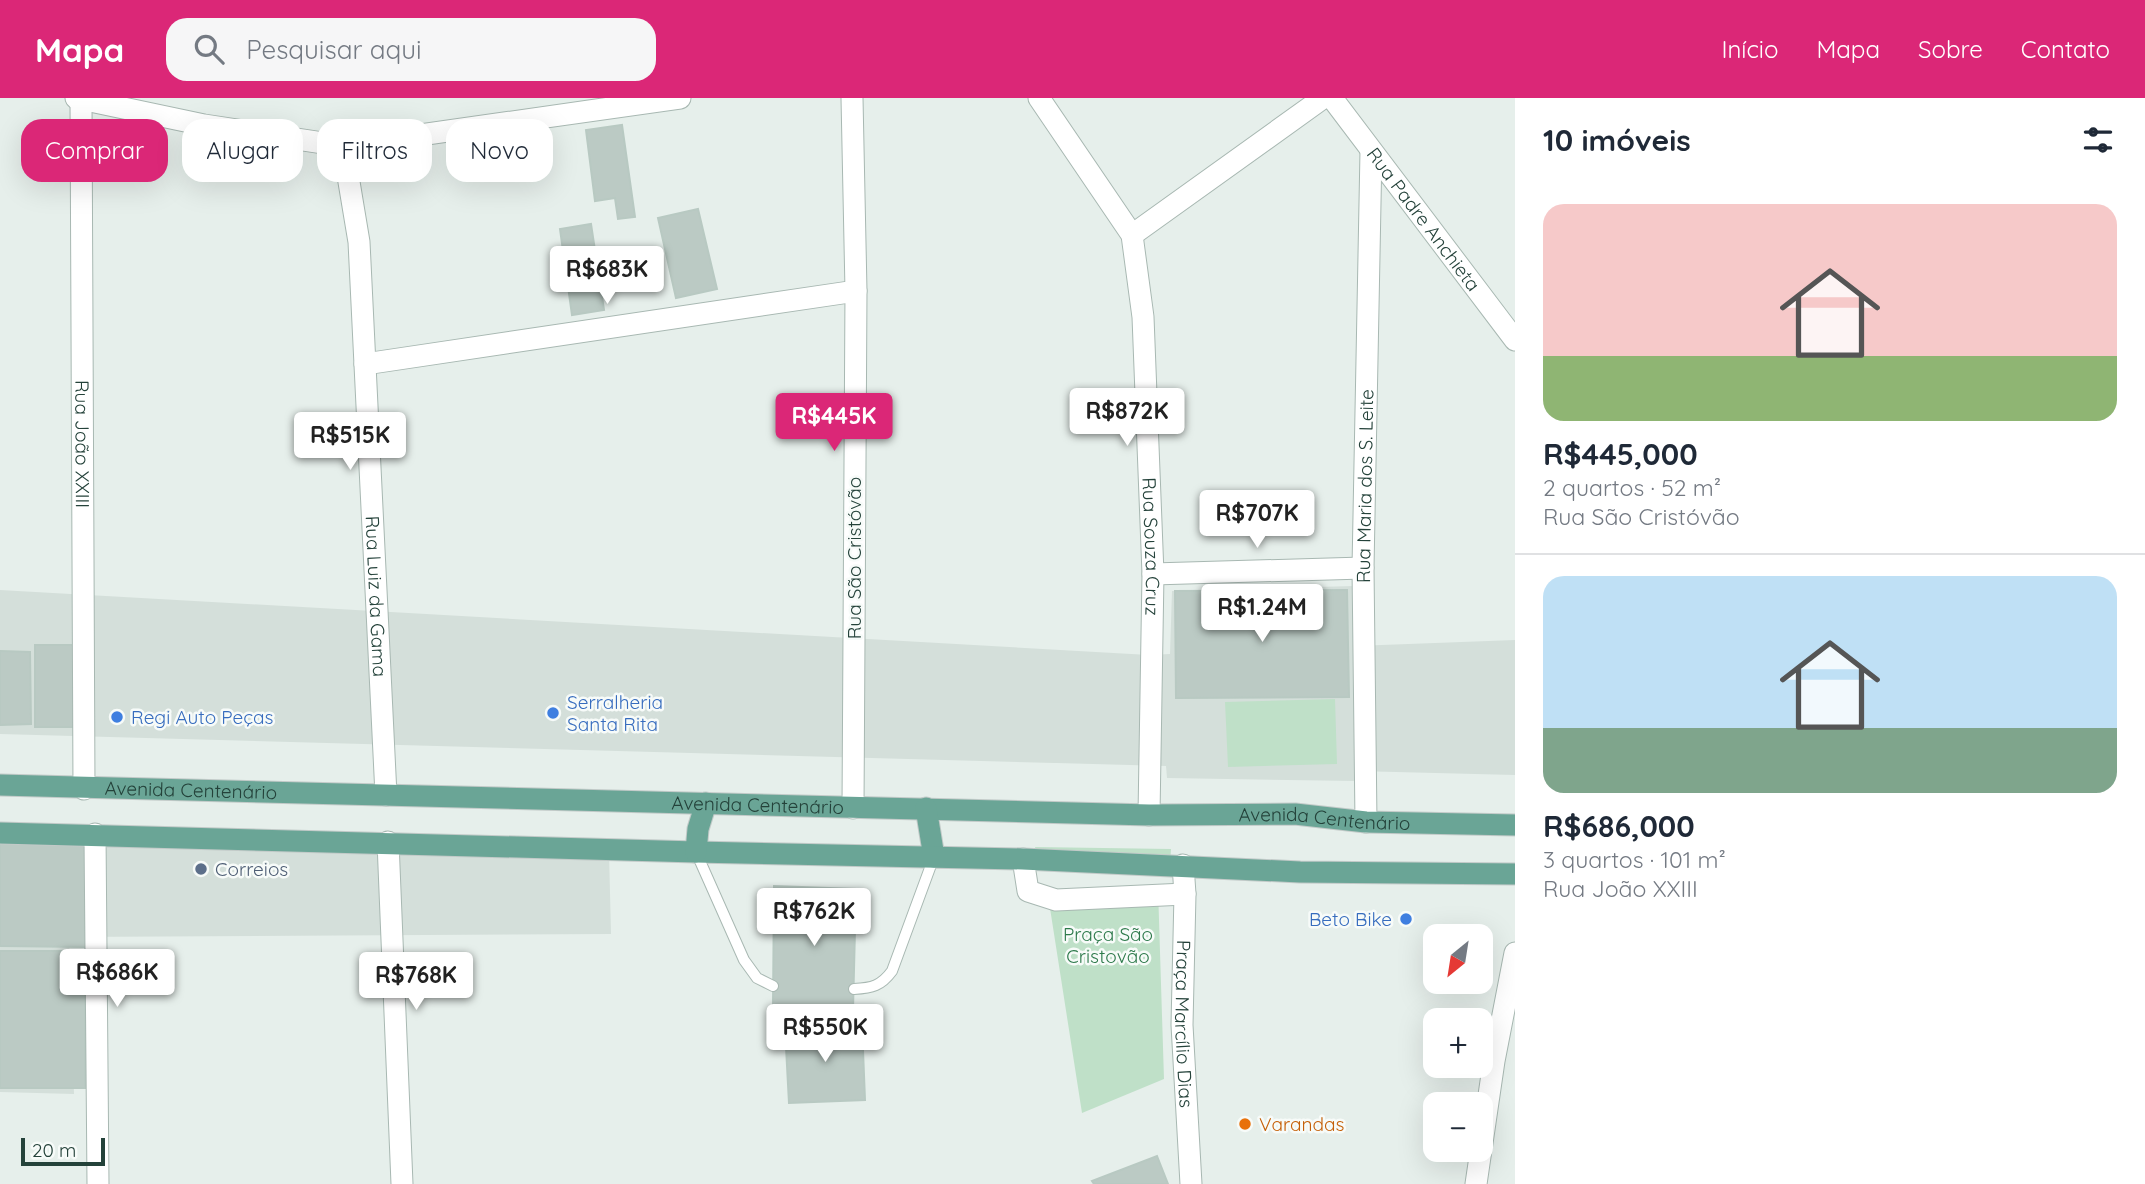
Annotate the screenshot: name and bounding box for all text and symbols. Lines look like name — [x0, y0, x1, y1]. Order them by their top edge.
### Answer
search box — [166, 18, 656, 81]
text: Mapa — [35, 29, 124, 70]
icon: search — [190, 30, 228, 68]
text: Pesquisar aqui — [246, 33, 422, 66]
text: Início — [1721, 34, 1778, 64]
text: Mapa — [1816, 34, 1880, 64]
text: Sobre — [1918, 34, 1983, 64]
text: Contato — [2021, 34, 2110, 64]
chip: Comprar — [21, 119, 168, 182]
chip: Alugar — [182, 119, 303, 182]
chip: Filtros — [317, 119, 432, 182]
chip: Novo — [446, 119, 553, 182]
text: 10 imóveis — [1543, 121, 1691, 159]
icon: filters — [2079, 121, 2117, 159]
street label: Rua Padre Anchieta — [1362, 143, 1486, 296]
pin: R$683K — [550, 246, 664, 306]
icon: home — [1767, 250, 1893, 376]
text: R$683K — [566, 254, 648, 283]
street label: Rua João XXIII — [70, 380, 95, 508]
pin: R$872K — [1070, 388, 1184, 448]
street label: Rua Maria dos S. Leite — [1351, 389, 1378, 583]
pin: R$445K — [777, 394, 891, 453]
text: R$872K — [1086, 396, 1168, 425]
text: R$445K — [792, 401, 876, 430]
pin: R$515K — [293, 412, 407, 472]
text: R$515K — [310, 420, 390, 449]
text: R$445,000 — [1543, 435, 1698, 473]
text: 2 quartos · 52 m² — [1543, 473, 1721, 502]
street label: Rua São Cristóvão — [842, 477, 866, 639]
street label: Rua Souza Cruz — [1137, 477, 1165, 616]
pin: R$707K — [1200, 490, 1314, 550]
text: R$707K — [1215, 498, 1299, 527]
text: Rua São Cristóvão — [1543, 502, 1740, 531]
street label: Rua Luiz da Gama — [360, 515, 392, 677]
pin: R$1.24M — [1197, 584, 1327, 644]
text: R$1.24M — [1217, 592, 1307, 621]
icon: home — [1767, 622, 1893, 748]
place label: Serralheria Santa Rita — [567, 690, 663, 736]
place label: Regi Auto Peças — [131, 705, 274, 729]
marker: Serralheria Santa Rita — [545, 705, 561, 721]
marker: Regi Auto Peças — [109, 709, 125, 725]
street label: Avenida Centenário — [104, 776, 277, 804]
street label: Avenida Centenário — [671, 791, 844, 819]
street label: Avenida Centenário — [1238, 802, 1411, 835]
text: R$686,000 — [1543, 807, 1695, 845]
text: 3 quartos · 101 m² — [1543, 845, 1726, 874]
place label: Correios — [215, 857, 288, 881]
marker: Correios — [193, 861, 209, 877]
text: Rua João XXIII — [1543, 874, 1698, 903]
pin: R$762K — [757, 888, 871, 948]
text: R$762K — [773, 896, 855, 925]
place label: Beto Bike — [1309, 907, 1392, 931]
marker: Beto Bike — [1398, 911, 1414, 927]
park label: Praça São Cristovão — [1063, 922, 1153, 968]
north arrow — [1423, 924, 1493, 994]
map controls — [1423, 924, 1493, 1162]
street label: Praça Marcílio Dias — [1170, 940, 1199, 1108]
pin: R$686K — [60, 950, 174, 1009]
pin: R$768K — [359, 953, 473, 1012]
text: R$686K — [76, 957, 158, 986]
text: R$768K — [375, 960, 457, 989]
pin: R$550K — [768, 1004, 882, 1064]
button: + — [1423, 1008, 1493, 1078]
text: R$550K — [782, 1012, 868, 1041]
button: − — [1423, 1092, 1493, 1162]
place label: Varandas — [1259, 1112, 1345, 1136]
marker: Varandas — [1237, 1116, 1253, 1132]
scale bar — [21, 1135, 105, 1167]
text: 20 m — [32, 1138, 76, 1162]

